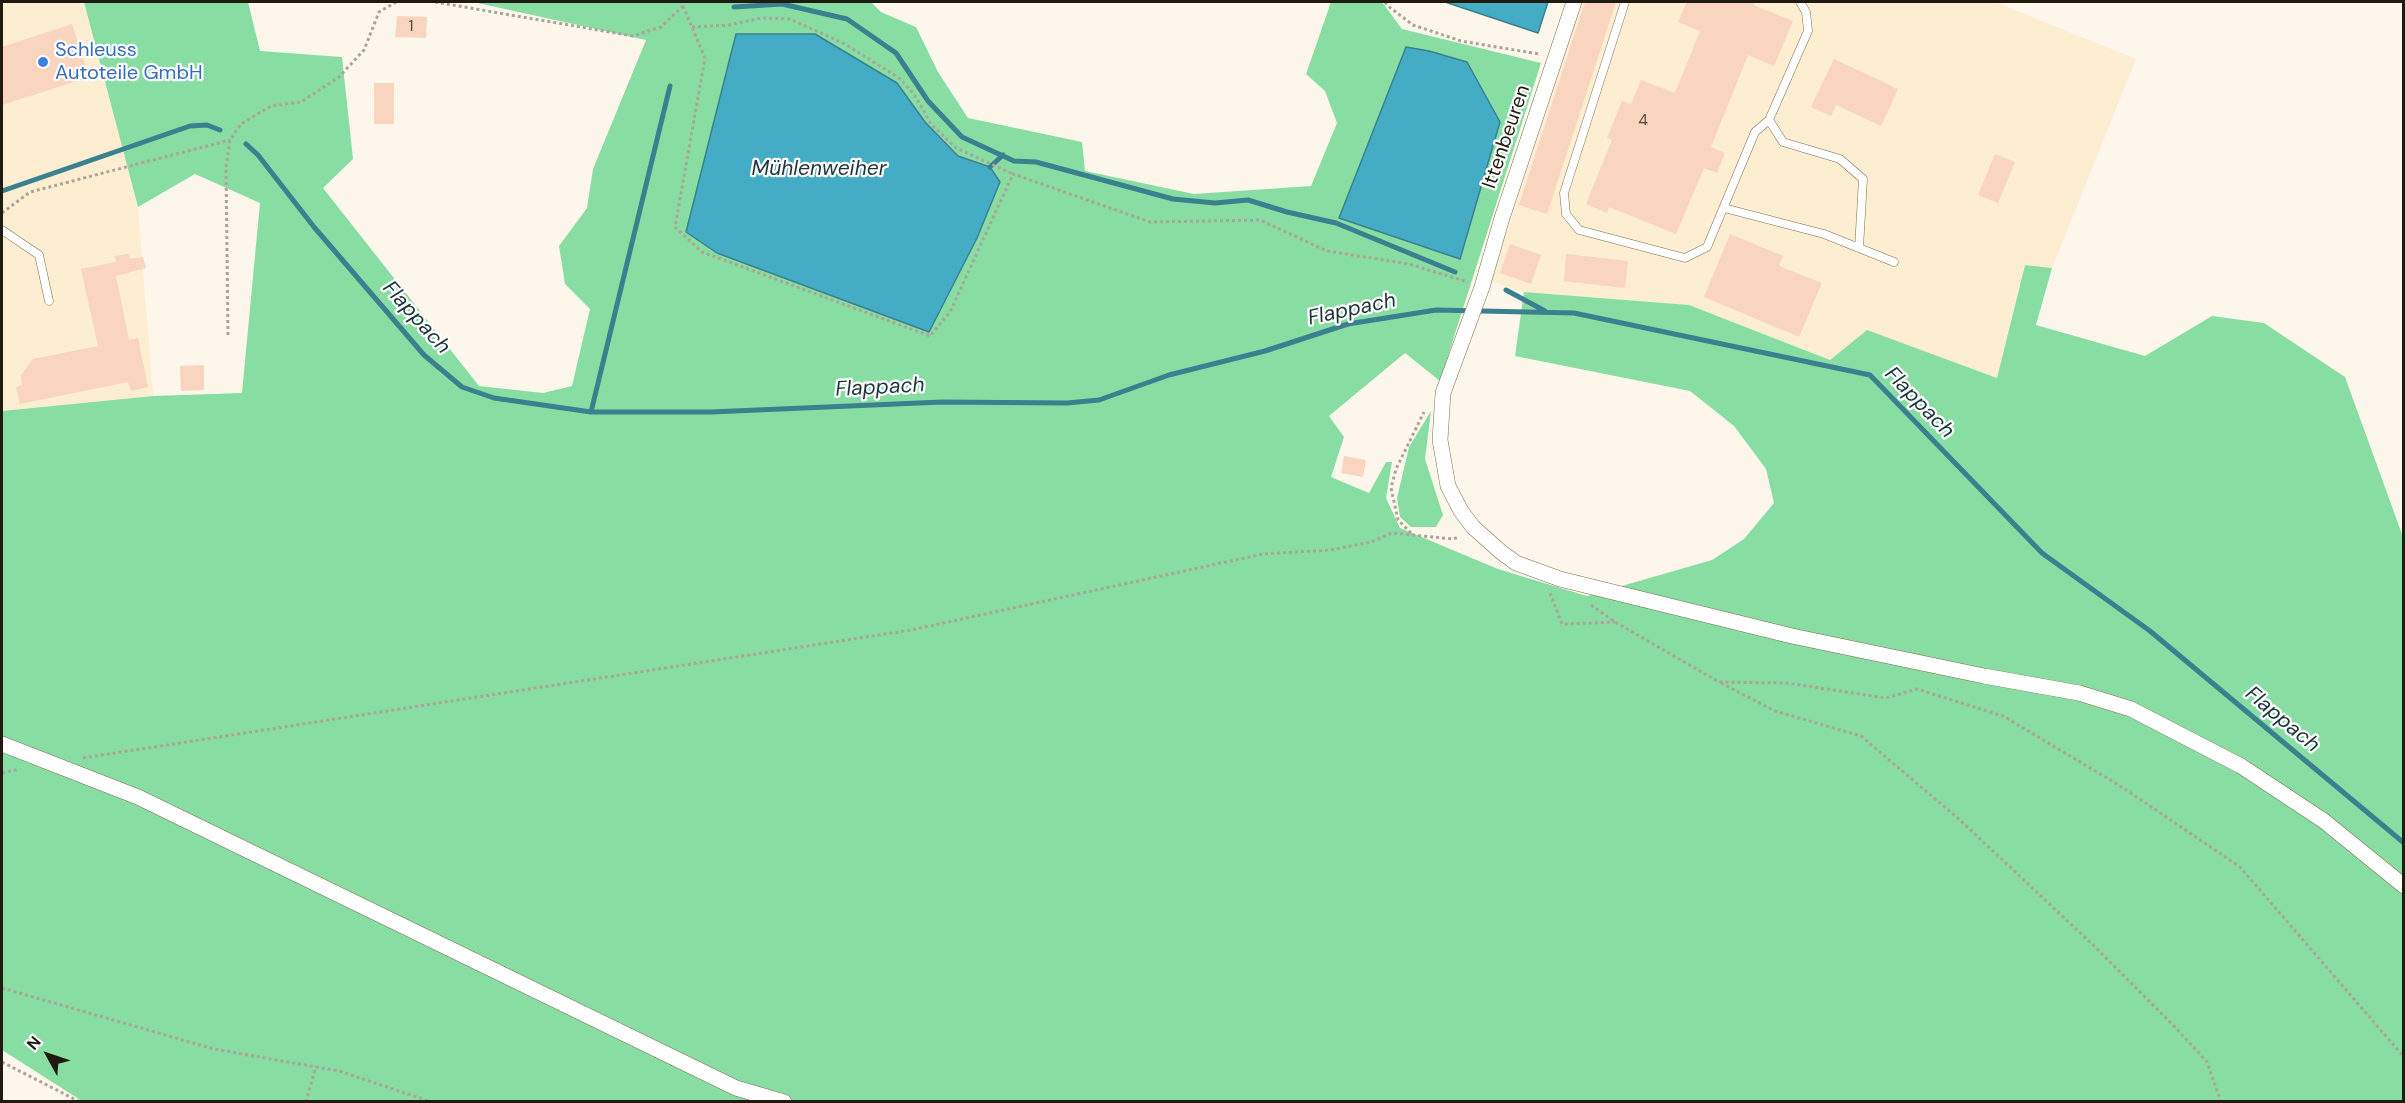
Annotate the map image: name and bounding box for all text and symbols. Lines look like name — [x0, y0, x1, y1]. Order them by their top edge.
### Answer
house number: 1 — [409, 17, 413, 37]
place label: Schleuss Autoteile GmbH — [55, 39, 203, 86]
marker: Schleuss Autoteile GmbH — [36, 55, 50, 69]
street label: Ittenbeuren — [1478, 82, 1536, 192]
house number: 4 — [1638, 111, 1648, 131]
water label: Mühlenweiher — [751, 156, 887, 182]
water label: Flappach — [377, 276, 455, 360]
water label: Flappach — [1306, 288, 1398, 332]
water label: Flappach — [1879, 362, 1959, 444]
water label: Flappach — [835, 373, 925, 403]
water label: Flappach — [2240, 682, 2324, 758]
north arrow — [18, 1025, 78, 1085]
text: N — [22, 1032, 46, 1054]

